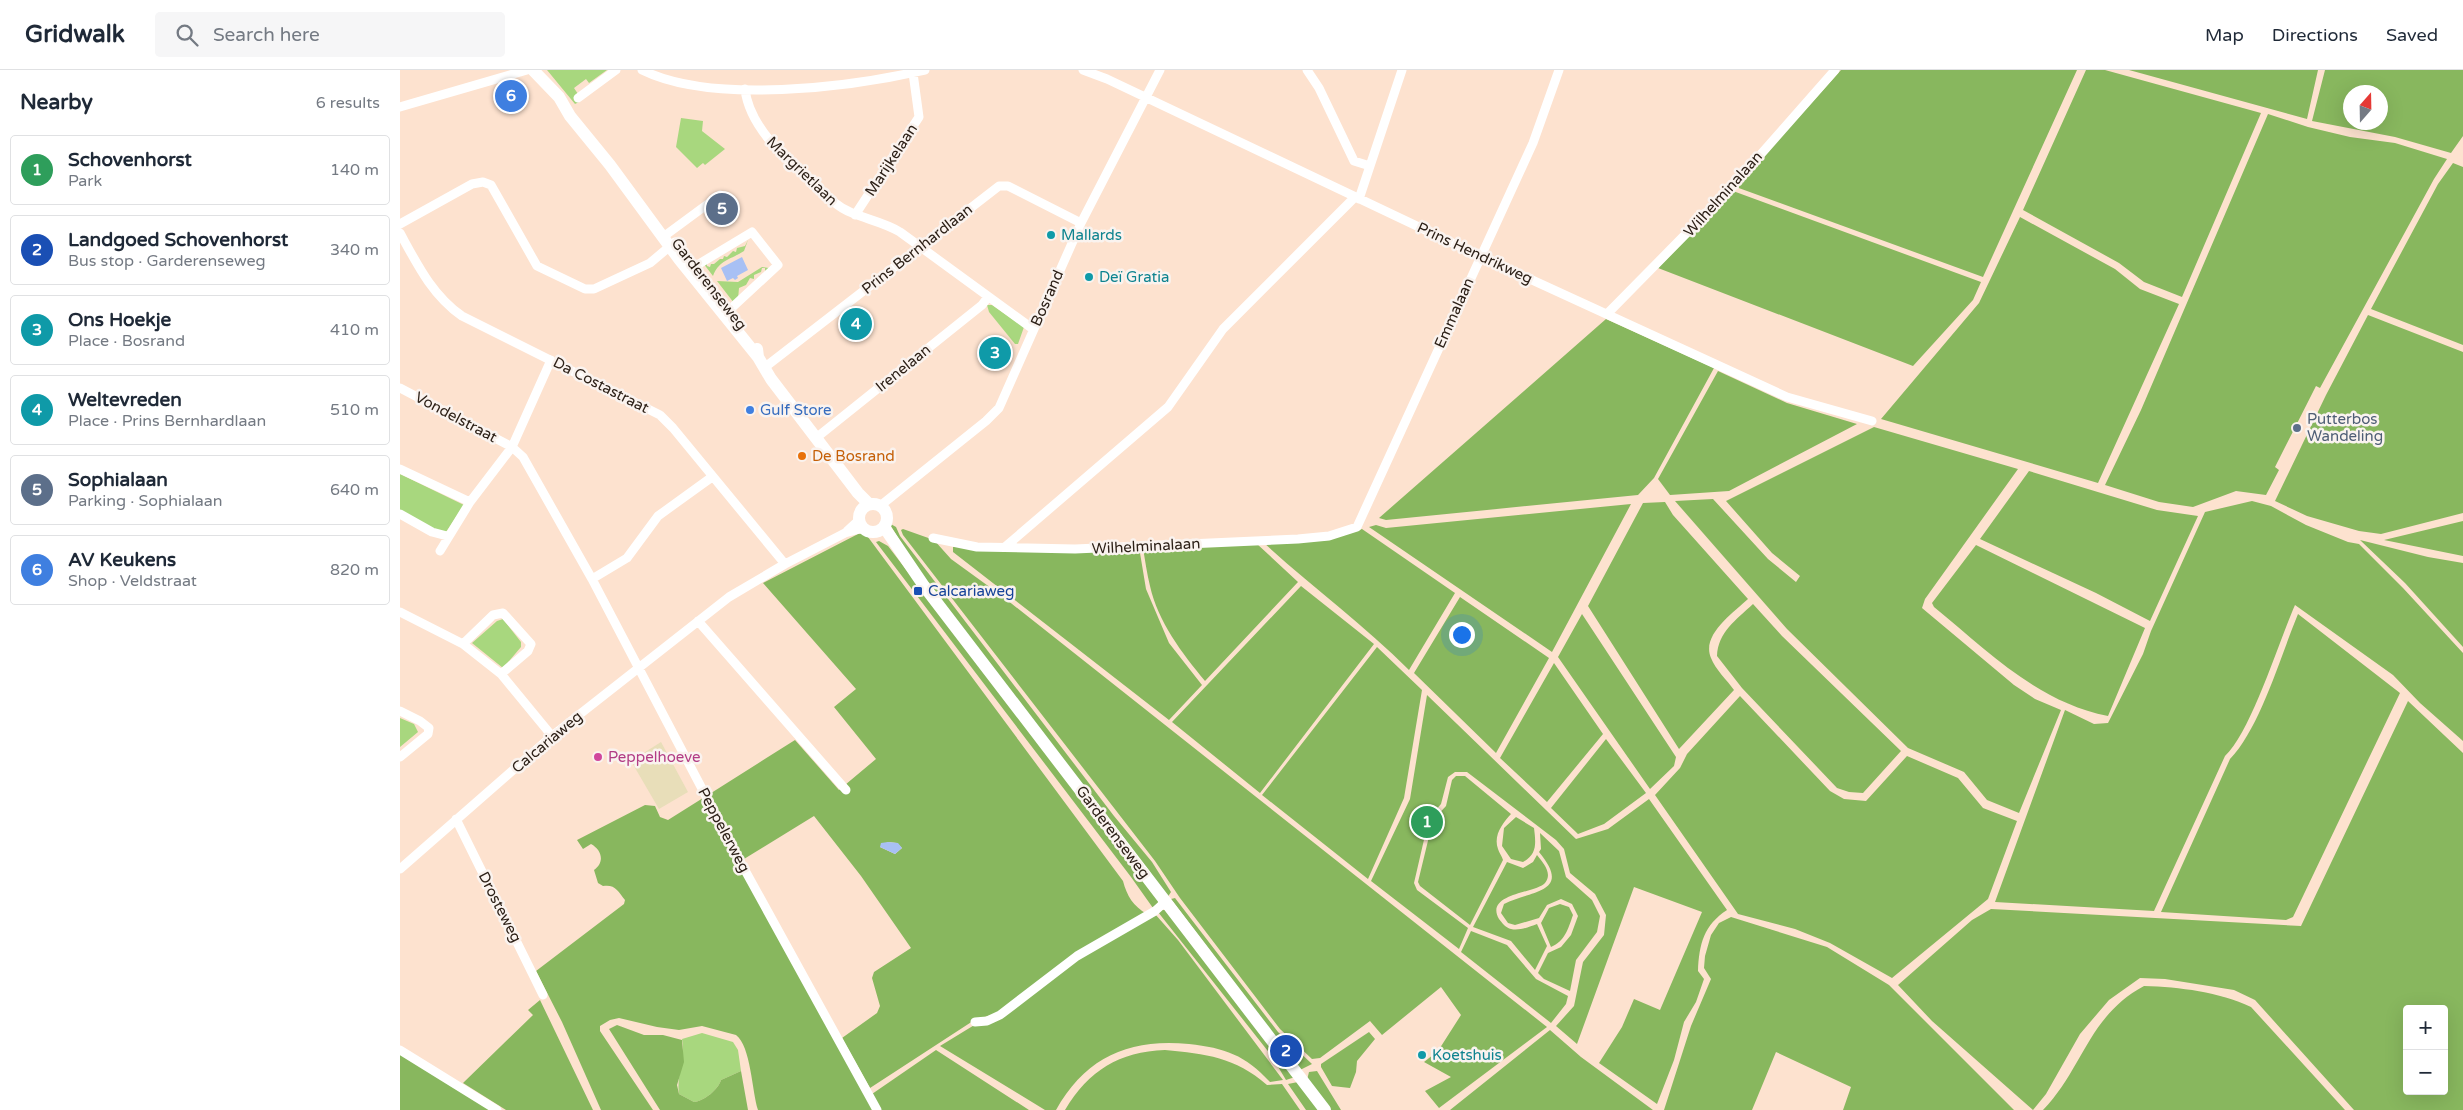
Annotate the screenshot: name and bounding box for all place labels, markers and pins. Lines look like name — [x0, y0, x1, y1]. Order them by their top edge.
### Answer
pin: 6 — [495, 77, 527, 115]
pin: 5 — [706, 190, 738, 228]
place label: Mallards — [1061, 226, 1122, 244]
marker: Mallards — [1045, 229, 1057, 241]
place label: Deï Gratia — [1099, 268, 1169, 286]
marker: Deï Gratia — [1083, 271, 1095, 283]
pin: 4 — [840, 305, 872, 343]
pin: 3 — [979, 334, 1011, 372]
place label: Gulf Store — [760, 401, 832, 419]
marker: Gulf Store — [744, 404, 756, 416]
place label: Putterbos Wandeling — [2307, 410, 2383, 445]
marker: Putterbos Wandeling — [2291, 422, 2303, 434]
place label: De Bosrand — [812, 447, 895, 465]
marker: De Bosrand — [796, 450, 808, 462]
place label: Calcariaweg — [928, 582, 1015, 600]
marker: Calcariaweg — [912, 585, 924, 597]
place label: Peppelhoeve — [608, 748, 701, 766]
marker: Peppelhoeve — [592, 751, 604, 763]
pin: 1 — [1411, 803, 1443, 841]
pin: 2 — [1270, 1032, 1302, 1070]
place label: Koetshuis — [1432, 1046, 1502, 1064]
marker: Koetshuis — [1416, 1049, 1428, 1061]

